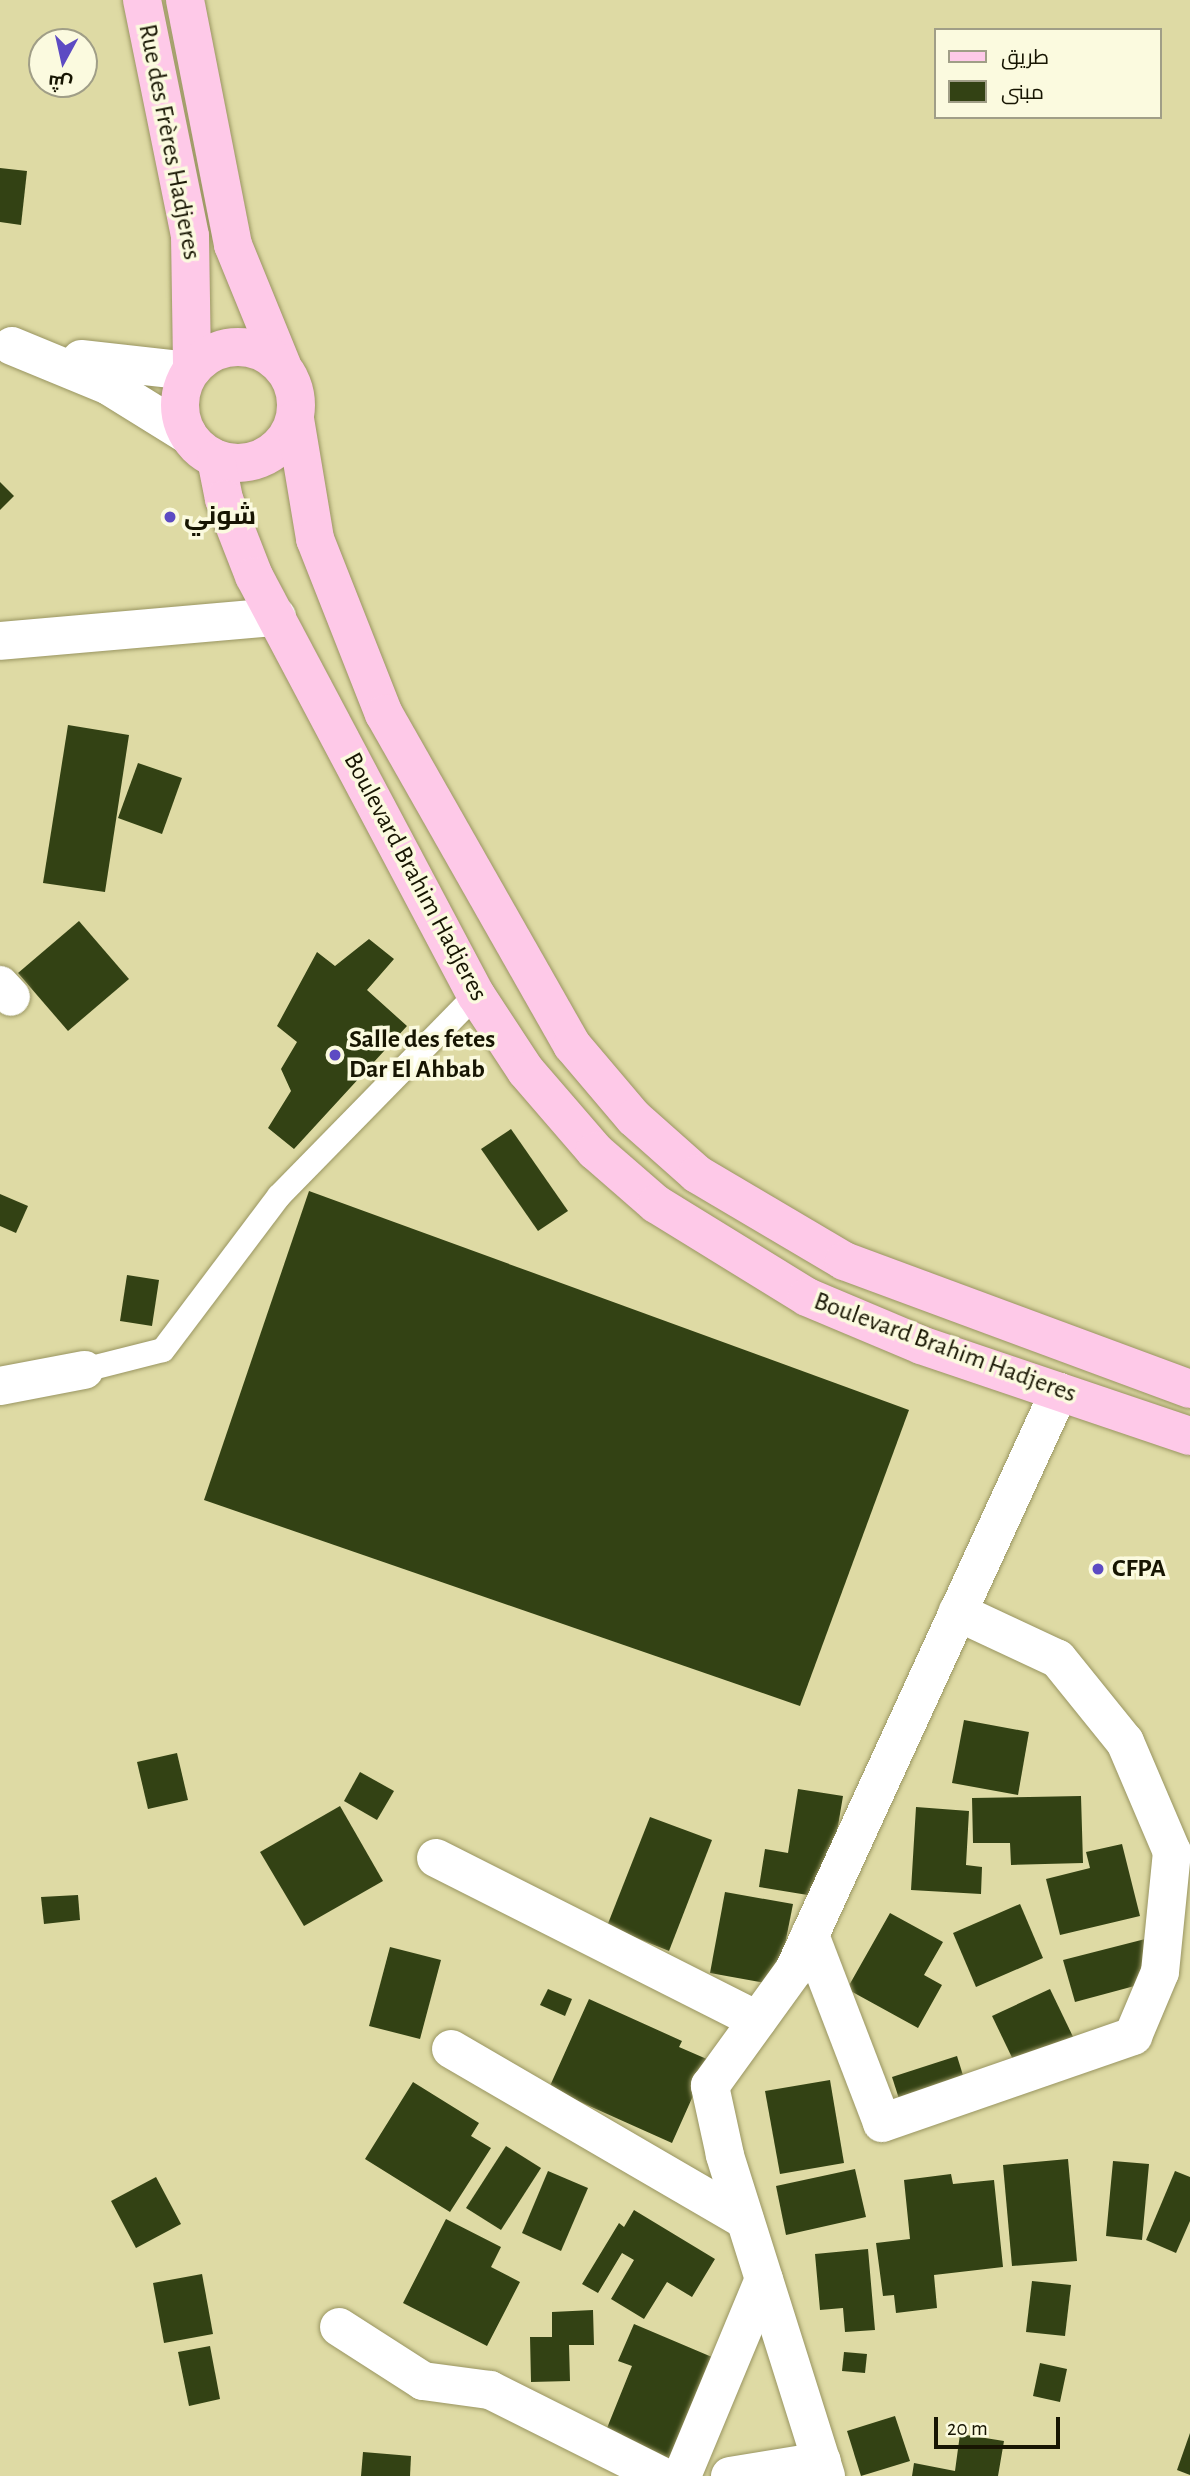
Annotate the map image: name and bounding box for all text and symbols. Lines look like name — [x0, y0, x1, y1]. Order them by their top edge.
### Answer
street label: Rue des Frères Hadjeres — [131, 22, 207, 262]
north arrow — [28, 28, 98, 98]
legend — [934, 28, 1162, 119]
text: طريق — [1001, 47, 1049, 68]
text: ش — [47, 71, 74, 93]
text: مبنى — [1001, 82, 1044, 103]
place label: شوني — [184, 501, 256, 533]
marker: شوني — [162, 509, 178, 525]
street label: Boulevard Brahim Hadjeres — [336, 747, 494, 1007]
place label: Salle des fetes Dar El Ahbab — [349, 1024, 495, 1086]
marker: Salle des fetes Dar El Ahbab — [327, 1047, 343, 1063]
street label: Boulevard Brahim Hadjeres — [810, 1286, 1080, 1410]
place label: CFPA — [1112, 1553, 1166, 1585]
marker: CFPA — [1090, 1561, 1106, 1577]
scale bar — [938, 2402, 1064, 2446]
text: 20 m — [947, 2418, 988, 2439]

